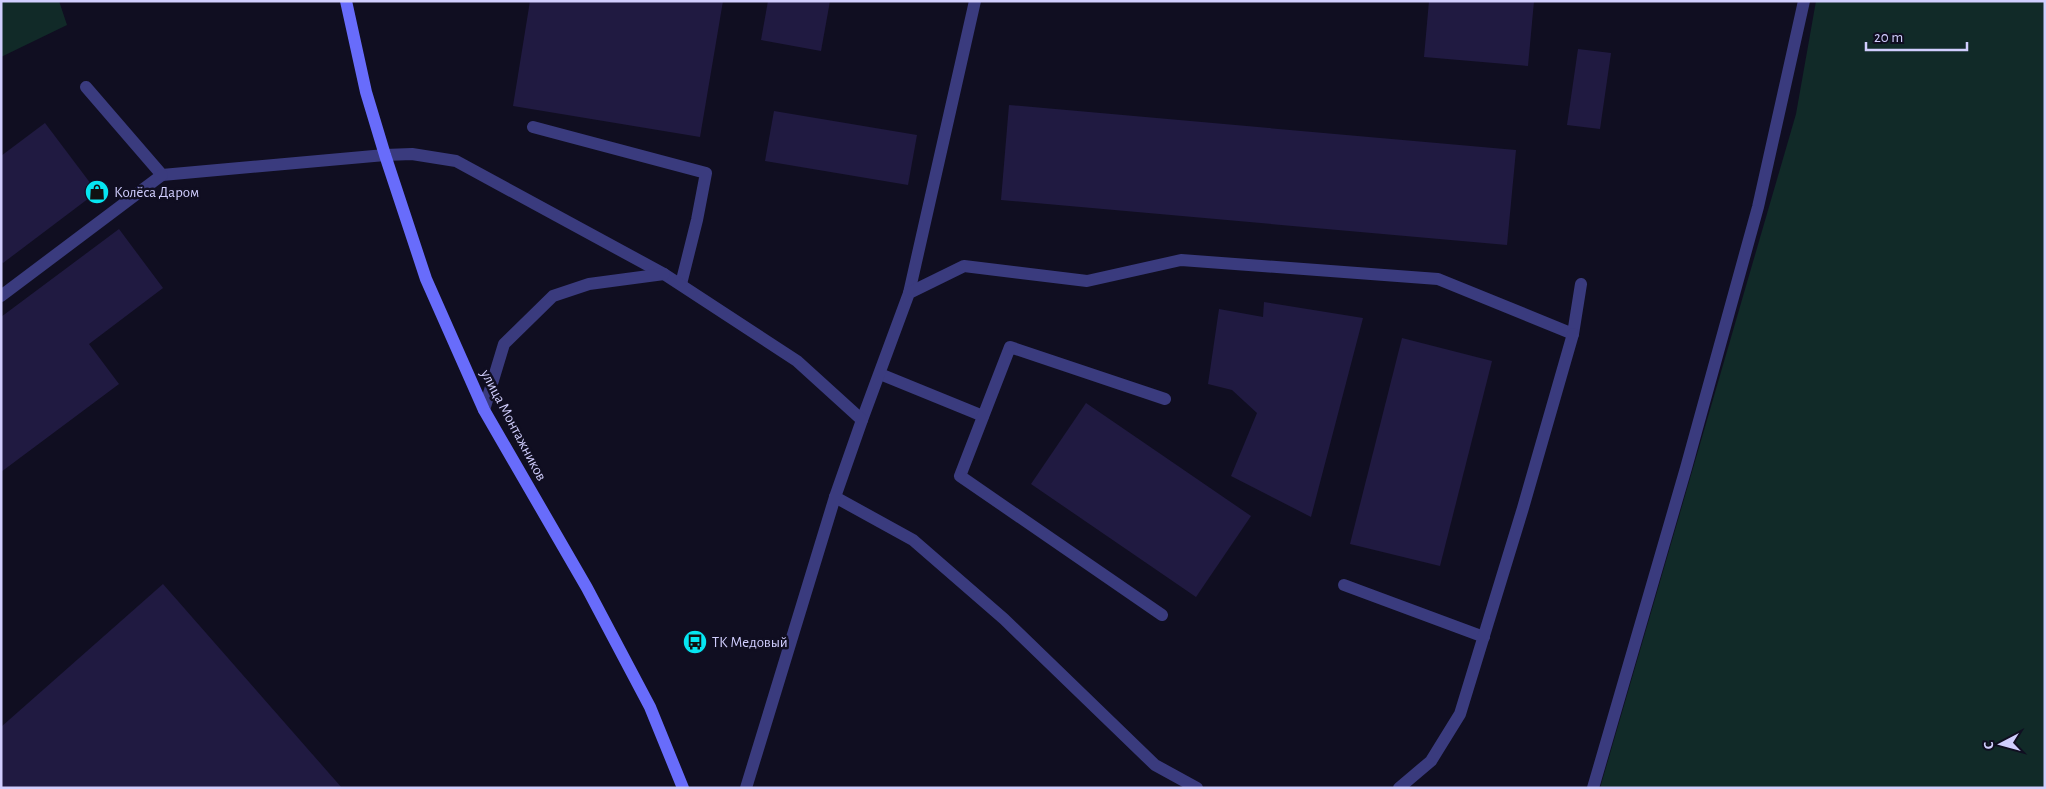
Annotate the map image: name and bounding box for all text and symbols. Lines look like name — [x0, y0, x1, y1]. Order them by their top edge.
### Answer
scale bar — [1866, 20, 1967, 52]
text: 20 m — [1874, 30, 1903, 45]
shop icon: Колёса Даром — [84, 179, 110, 205]
place label: Колёса Даром — [114, 185, 199, 200]
street label: улица Монтажников — [477, 366, 549, 483]
bus stop icon: ТК Медовый — [682, 629, 708, 655]
place label: ТК Медовый — [712, 635, 788, 650]
north arrow — [1976, 719, 2026, 769]
text: С — [1982, 740, 1996, 750]

